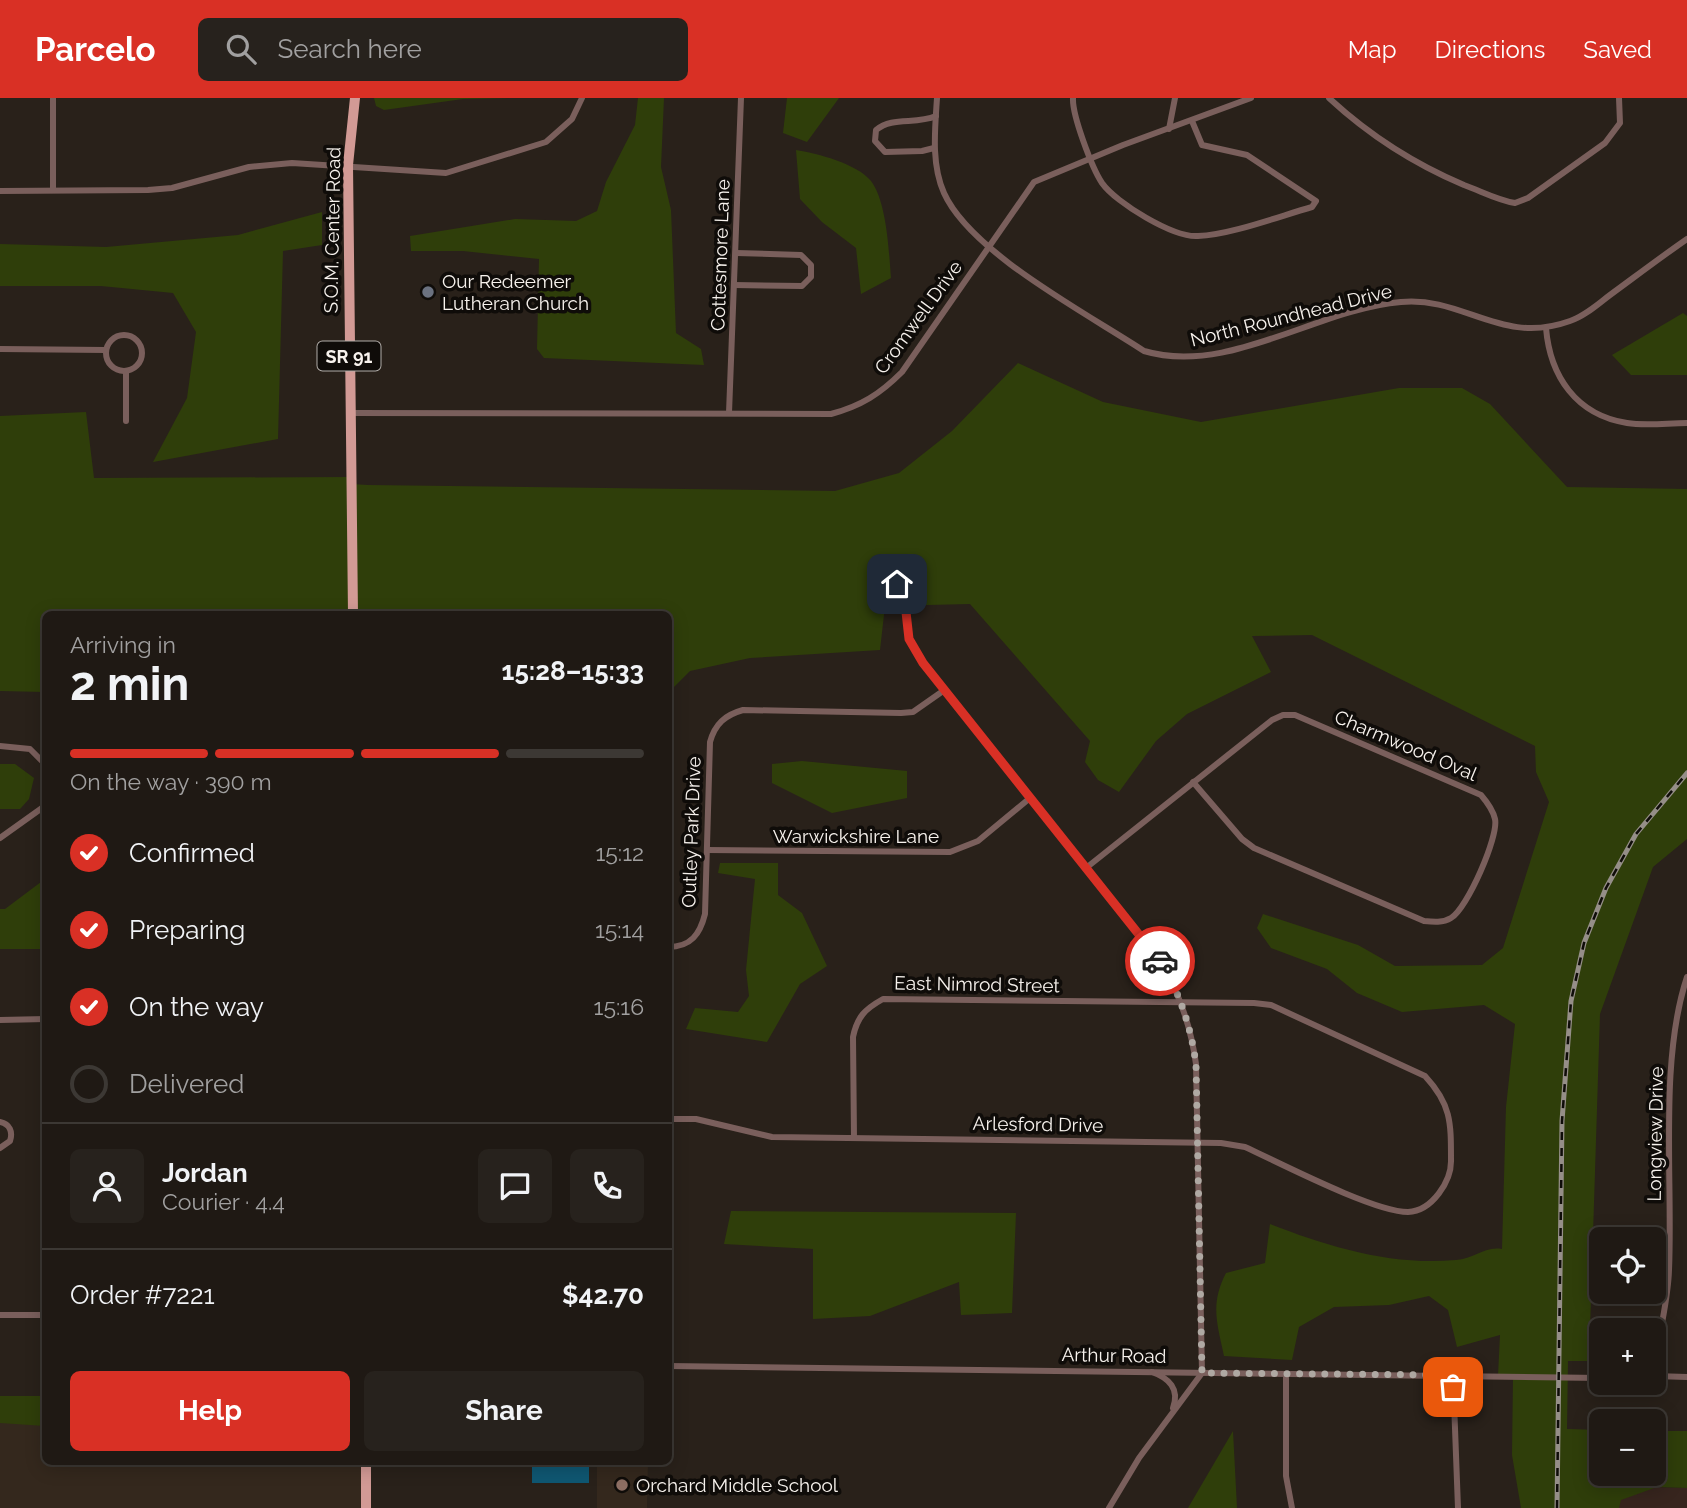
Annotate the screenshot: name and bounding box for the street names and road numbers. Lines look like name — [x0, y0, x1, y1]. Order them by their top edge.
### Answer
street label: S.O.M. Center Road — [320, 146, 344, 314]
street label: Cottesmore Lane — [706, 179, 734, 331]
street label: Cromwell Drive — [870, 256, 966, 378]
street label: North Roundhead Drive — [1188, 279, 1394, 351]
road number: SR 91 — [318, 342, 380, 370]
street label: Charmwood Oval — [1332, 705, 1481, 785]
street label: Outley Park Drive — [677, 756, 705, 908]
street label: Warwickshire Lane — [773, 825, 939, 847]
street label: East Nimrod Street — [894, 972, 1061, 996]
street label: Longview Drive — [1643, 1066, 1667, 1202]
street label: Arlesford Drive — [972, 1112, 1104, 1136]
street label: Arthur Road — [1061, 1343, 1167, 1367]

